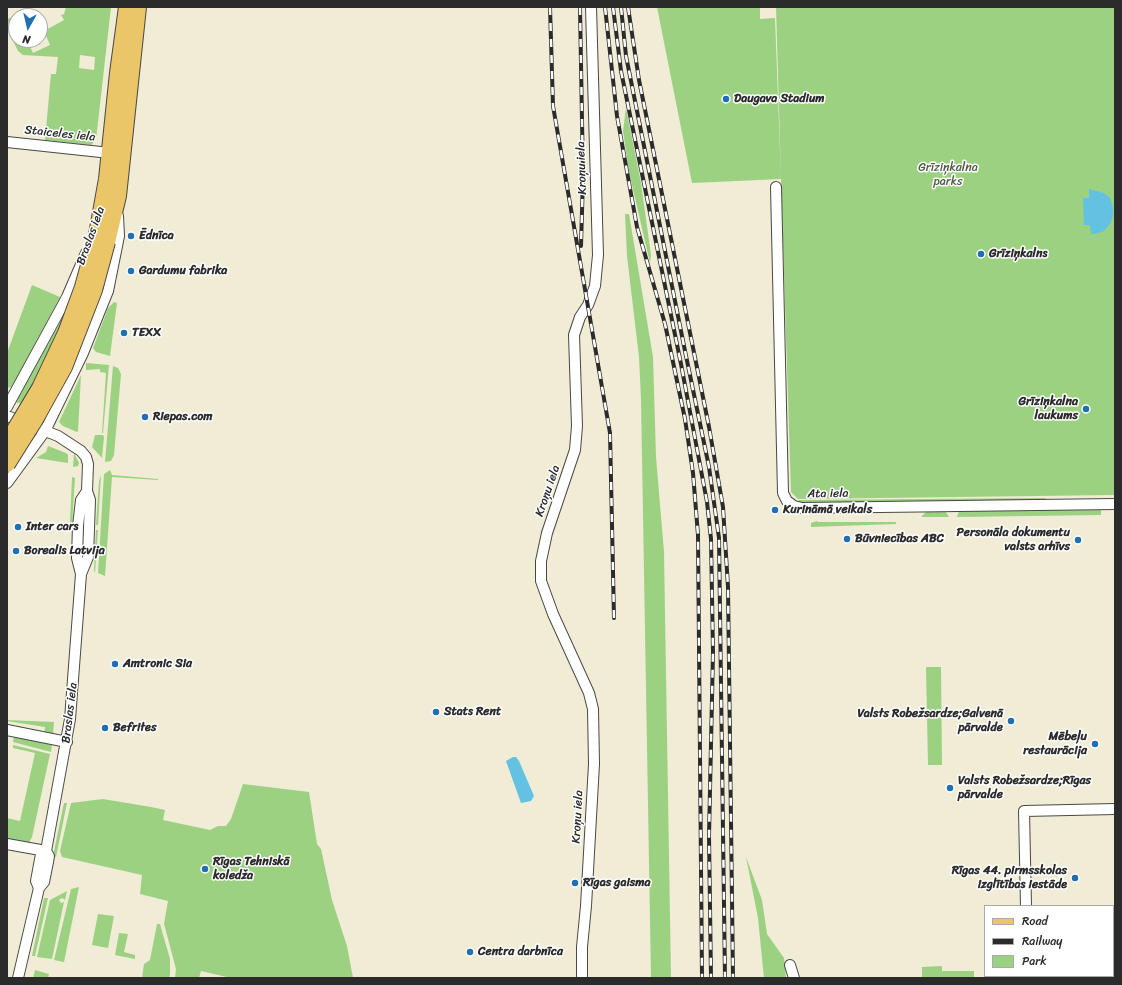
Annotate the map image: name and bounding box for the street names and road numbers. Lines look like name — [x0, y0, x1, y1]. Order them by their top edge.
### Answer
street label: Staiceles iela — [24, 123, 96, 145]
street label: Kroņu iela — [574, 141, 590, 195]
street label: Braslas iela — [74, 205, 108, 267]
street label: Kroņu iela — [533, 463, 563, 519]
street label: Ata iela — [807, 486, 849, 502]
street label: Braslas iela — [59, 682, 81, 744]
street label: Kroņu iela — [569, 790, 587, 844]

